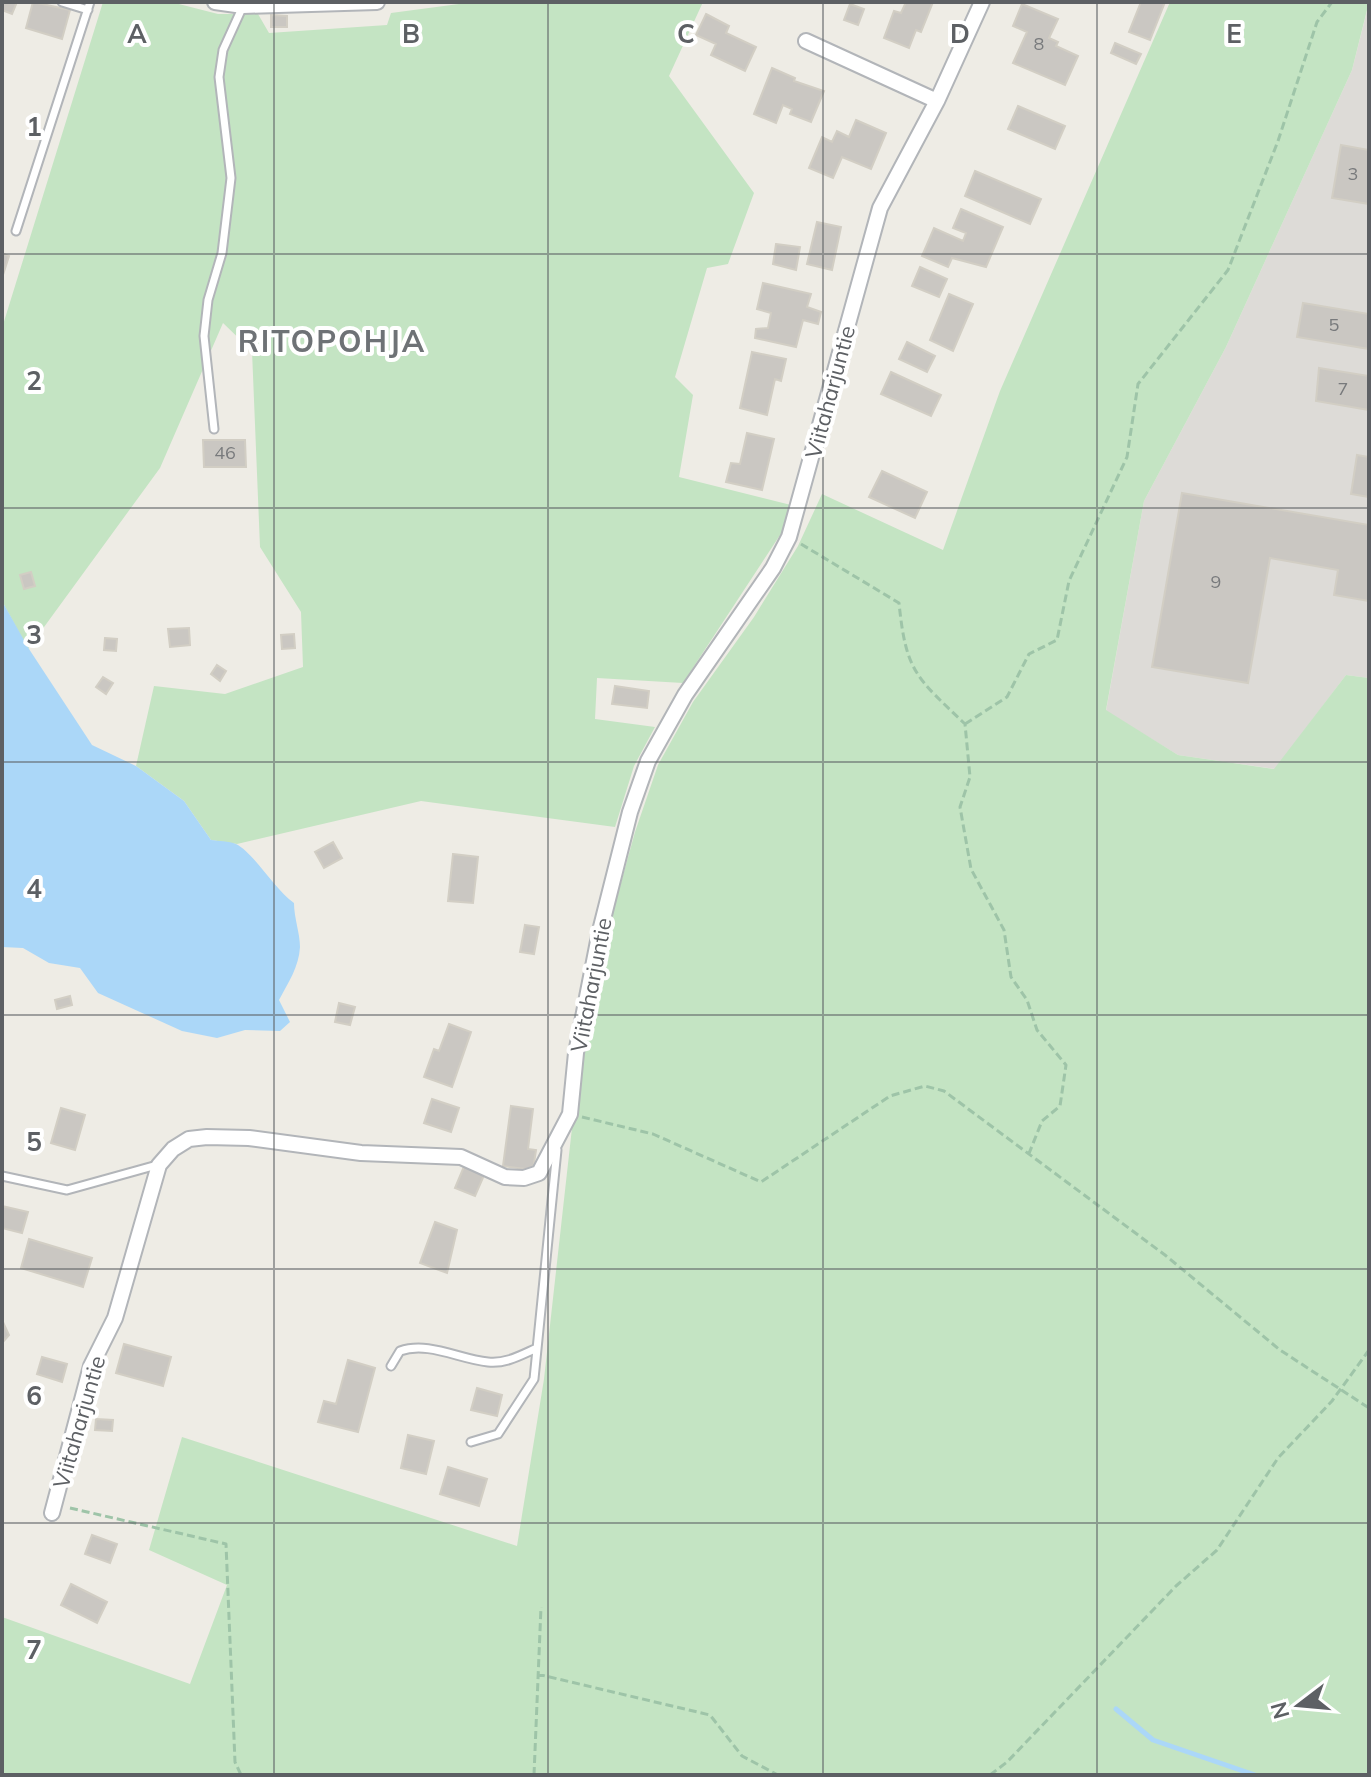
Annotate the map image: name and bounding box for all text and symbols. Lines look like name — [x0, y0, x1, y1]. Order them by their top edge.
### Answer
text: A — [127, 17, 147, 50]
text: B — [402, 17, 420, 50]
text: C — [677, 17, 695, 50]
text: D — [950, 17, 970, 50]
text: E — [1226, 17, 1242, 50]
house number: 8 — [1034, 32, 1044, 55]
text: 1 — [26, 110, 42, 143]
house number: 3 — [1348, 162, 1358, 185]
house number: 5 — [1329, 313, 1340, 336]
district label: RITOPOHJA — [238, 322, 426, 360]
street label: Viitaharjuntie — [799, 322, 861, 462]
text: 2 — [26, 364, 42, 397]
house number: 7 — [1338, 377, 1348, 400]
house number: 46 — [214, 441, 236, 464]
house number: 9 — [1211, 570, 1221, 593]
text: 3 — [26, 618, 42, 651]
text: 4 — [26, 872, 42, 905]
street label: Viitaharjuntie — [564, 915, 618, 1055]
text: 5 — [26, 1125, 42, 1158]
street label: Viitaharjuntie — [47, 1353, 111, 1491]
text: 6 — [26, 1379, 42, 1412]
text: 7 — [26, 1633, 42, 1666]
north arrow — [1259, 1665, 1339, 1745]
text: N — [1264, 1699, 1296, 1722]

